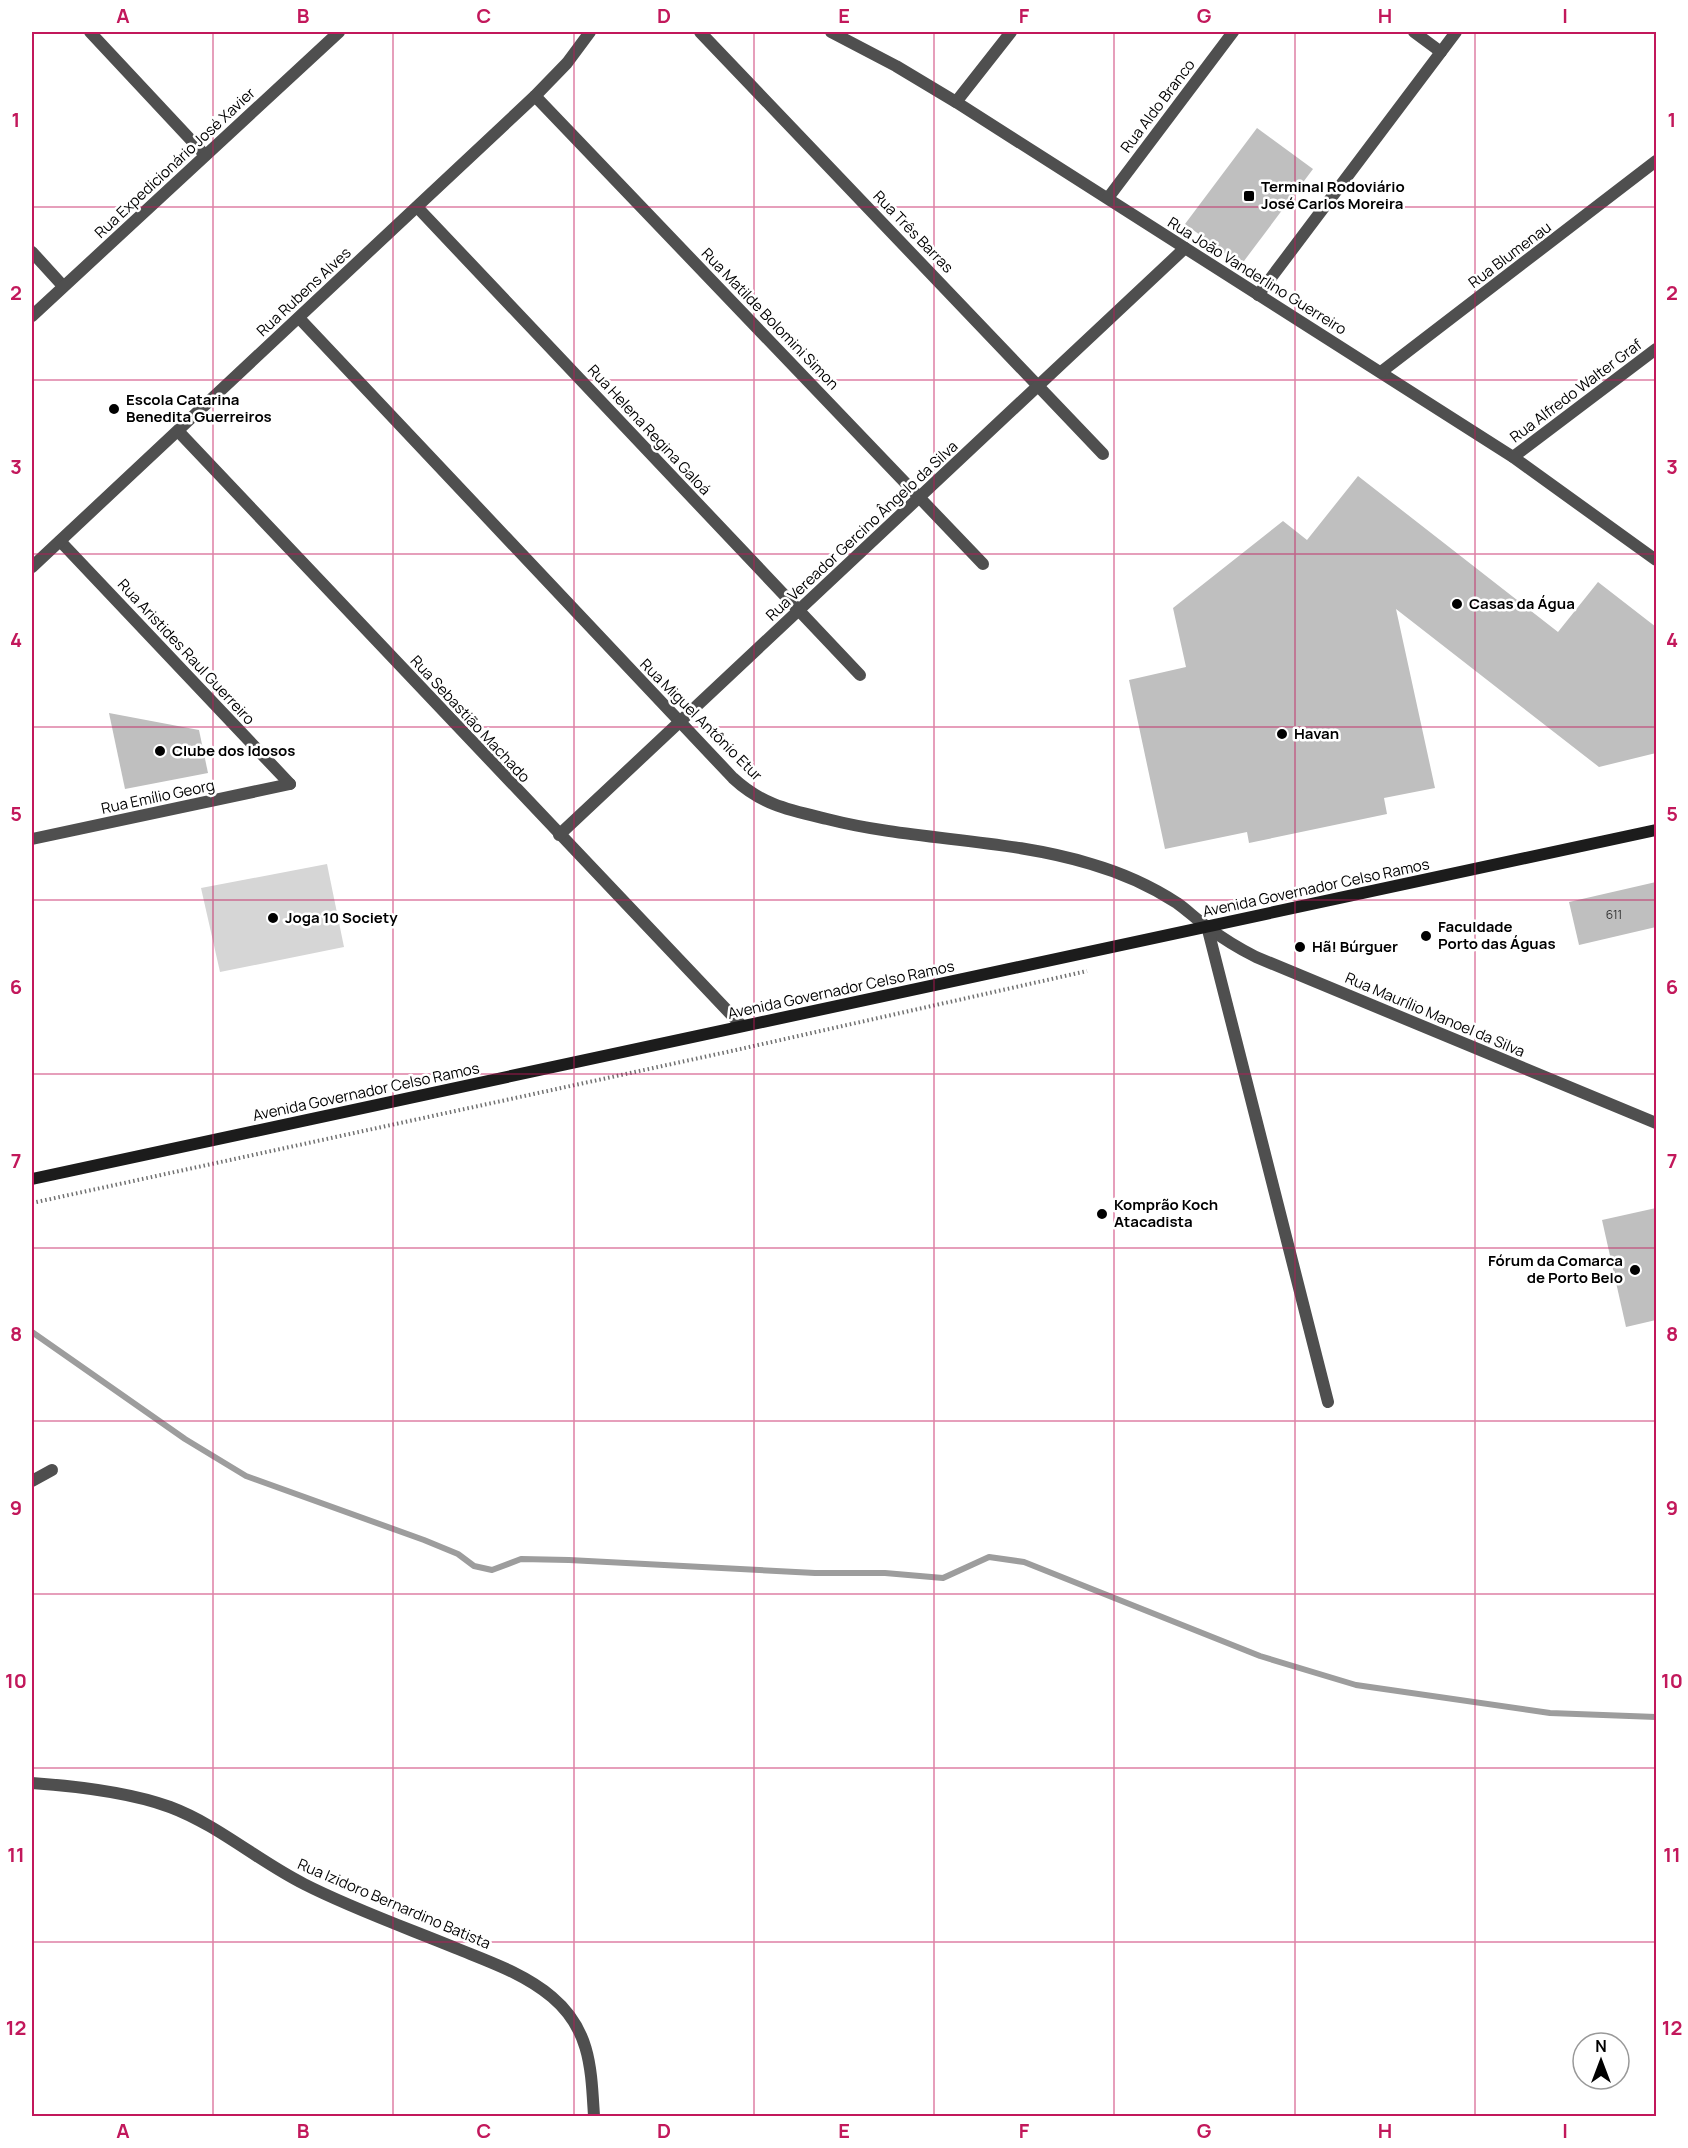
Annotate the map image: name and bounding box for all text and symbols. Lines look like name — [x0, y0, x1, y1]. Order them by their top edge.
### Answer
text: A — [116, 2, 130, 29]
text: B — [297, 2, 310, 29]
text: C — [477, 2, 491, 29]
text: D — [657, 2, 671, 29]
text: E — [838, 2, 850, 29]
text: F — [1019, 2, 1030, 29]
text: G — [1197, 2, 1212, 29]
text: H — [1378, 2, 1392, 29]
text: I — [1562, 2, 1568, 29]
street label: Rua Aldo Branco — [1116, 55, 1200, 157]
street label: Rua Expedicionário José Xavier — [90, 82, 260, 243]
text: 1 — [12, 106, 20, 133]
text: 1 — [1668, 106, 1676, 133]
place label: Terminal Rodoviário José Carlos Moreira — [1261, 176, 1405, 214]
street label: Rua Três Barras — [869, 186, 958, 278]
marker: Terminal Rodoviário José Carlos Moreira — [1242, 189, 1256, 203]
street label: Rua João Vanderlino Guerreiro — [1164, 212, 1351, 340]
street label: Rua Blumenau — [1464, 217, 1555, 293]
street label: Rua Rubens Alves — [252, 242, 356, 341]
street label: Rua Matilde Bolomini Simon — [697, 243, 844, 394]
text: 2 — [10, 279, 22, 306]
text: 2 — [1666, 279, 1678, 306]
street label: Rua Alfredo Walter Graf — [1505, 334, 1647, 447]
street label: Rua Helena Regina Galoá — [583, 360, 716, 500]
place label: Escola Catarina Benedita Guerreiros — [126, 389, 272, 427]
marker: Escola Catarina Benedita Guerreiros — [107, 402, 121, 416]
street label: Rua Vereador Gercino Ângelo da Silva — [761, 436, 962, 625]
text: 3 — [10, 453, 22, 480]
text: 3 — [1666, 453, 1678, 480]
street label: Rua Aristides Raul Guerreiro — [113, 574, 260, 729]
place label: Casas da Água — [1469, 593, 1575, 614]
marker: Casas da Água — [1450, 597, 1464, 611]
text: 4 — [10, 626, 22, 653]
text: 4 — [1666, 626, 1678, 653]
street label: Rua Sebastião Machado — [406, 651, 535, 787]
street label: Rua Miguel Antônio Etur — [636, 654, 768, 786]
place label: Havan — [1294, 723, 1339, 744]
marker: Havan — [1275, 727, 1289, 741]
place label: Clube dos Idosos — [172, 740, 295, 761]
marker: Clube dos Idosos — [153, 744, 167, 758]
street label: Rua Emílio Georg — [99, 774, 217, 819]
text: 5 — [10, 800, 22, 827]
text: 5 — [1666, 800, 1678, 827]
street label: Avenida Governador Celso Ramos — [1201, 853, 1431, 922]
house number: 611 — [1606, 906, 1622, 923]
place label: Joga 10 Society — [285, 907, 398, 928]
marker: Joga 10 Society — [266, 911, 280, 925]
place label: Faculdade Porto das Águas — [1438, 916, 1556, 954]
marker: Faculdade Porto das Águas — [1419, 929, 1433, 943]
place label: Hã! Búrguer — [1312, 936, 1398, 957]
marker: Hã! Búrguer — [1293, 940, 1307, 954]
street label: Avenida Governador Celso Ramos — [726, 955, 956, 1024]
street label: Rua Maurílio Manoel da Silva — [1342, 967, 1528, 1062]
text: 6 — [10, 973, 22, 1000]
text: 6 — [1666, 973, 1678, 1000]
street label: Avenida Governador Celso Ramos — [251, 1057, 481, 1126]
text: 7 — [11, 1147, 21, 1174]
text: 7 — [1667, 1147, 1677, 1174]
place label: Komprão Koch Atacadista — [1114, 1194, 1218, 1232]
marker: Komprão Koch Atacadista — [1095, 1207, 1109, 1221]
place label: Fórum da Comarca de Porto Belo — [1488, 1250, 1623, 1288]
marker: Fórum da Comarca de Porto Belo — [1628, 1263, 1642, 1277]
text: 8 — [10, 1320, 22, 1347]
text: 8 — [1666, 1320, 1678, 1347]
text: 9 — [10, 1494, 22, 1521]
text: 9 — [1666, 1494, 1678, 1521]
text: 10 — [5, 1667, 27, 1694]
text: 10 — [1661, 1667, 1683, 1694]
text: 11 — [7, 1841, 25, 1868]
text: 11 — [1663, 1841, 1681, 1868]
street label: Rua Izidoro Bernardino Batista — [294, 1853, 494, 1954]
text: 12 — [6, 2014, 26, 2041]
text: 12 — [1662, 2014, 1682, 2041]
north arrow — [1571, 2031, 1631, 2091]
text: N — [1595, 2035, 1607, 2057]
text: A — [116, 2117, 130, 2144]
text: B — [297, 2117, 310, 2144]
text: C — [477, 2117, 491, 2144]
text: D — [657, 2117, 671, 2144]
text: E — [838, 2117, 850, 2144]
text: F — [1019, 2117, 1030, 2144]
text: G — [1197, 2117, 1212, 2144]
text: H — [1378, 2117, 1392, 2144]
text: I — [1562, 2117, 1568, 2144]

